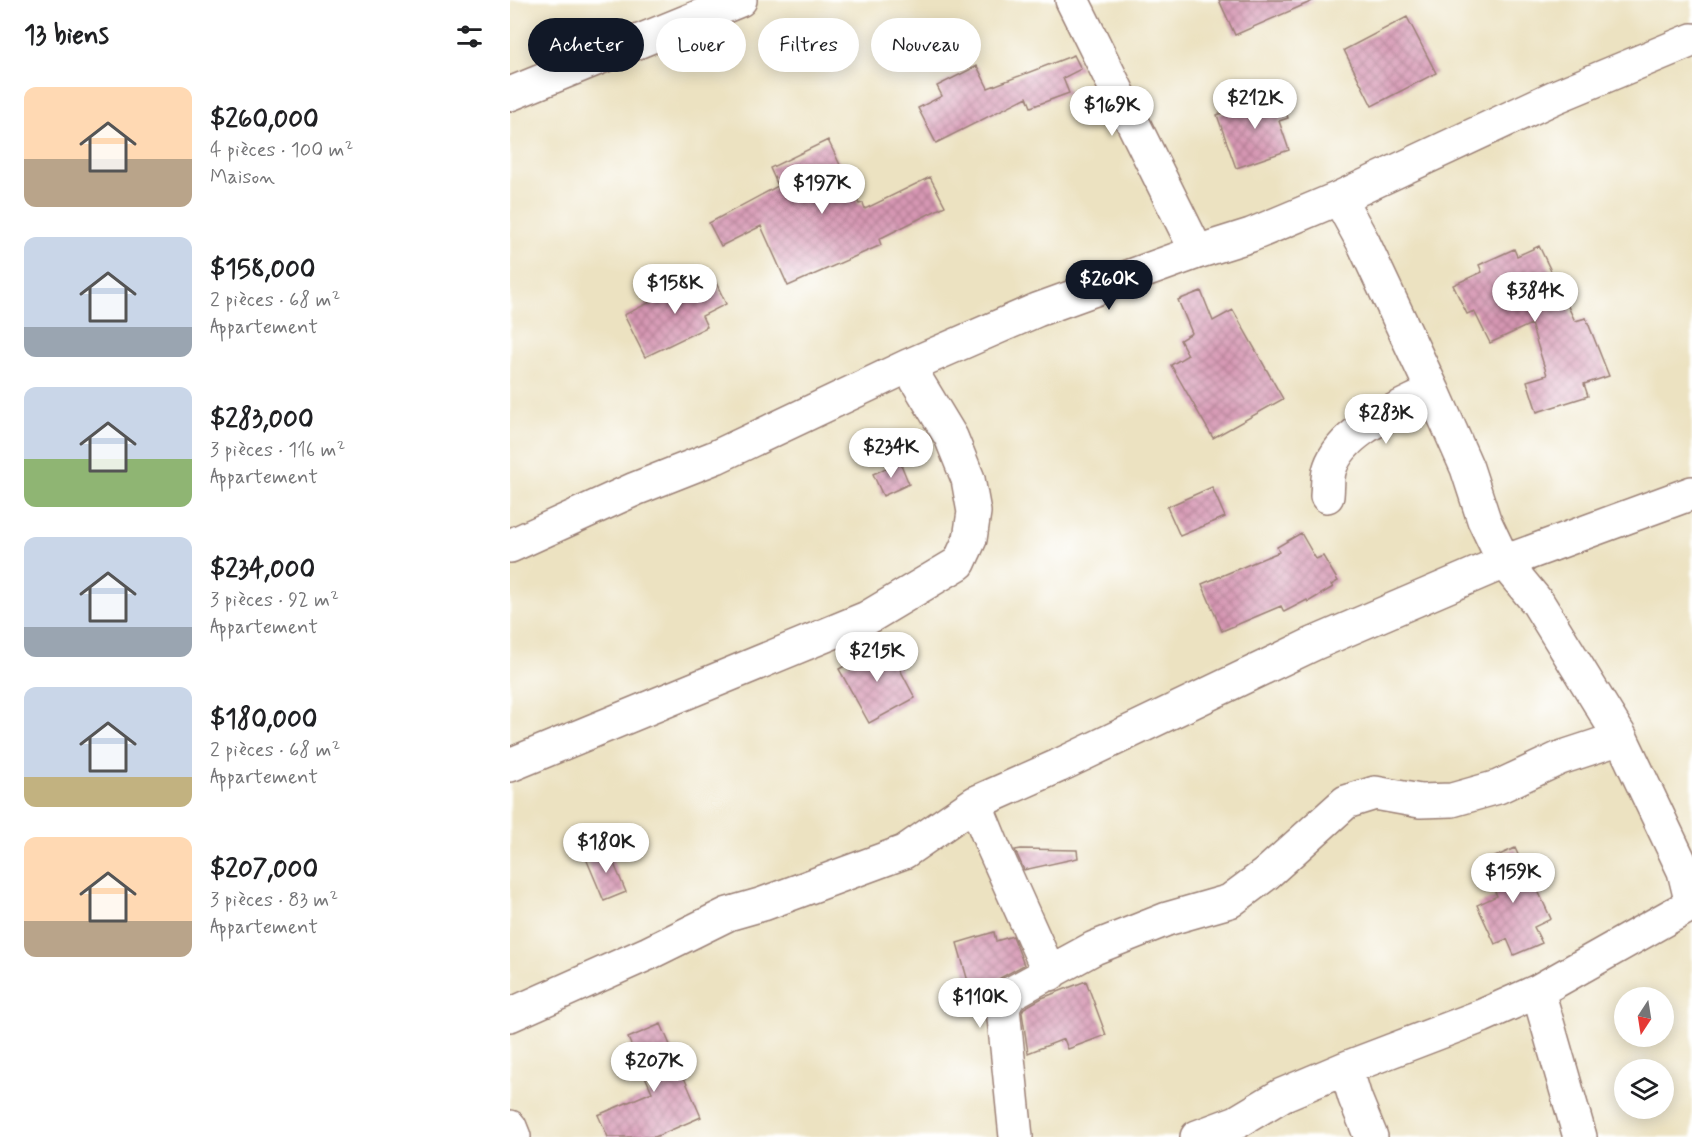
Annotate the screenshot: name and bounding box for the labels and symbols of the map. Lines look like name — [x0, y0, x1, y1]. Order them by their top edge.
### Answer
pin: $212K — [1213, 79, 1297, 130]
pin: $169K — [1070, 86, 1154, 137]
pin: $197K — [780, 164, 864, 215]
pin: $260K — [1067, 260, 1151, 311]
pin: $158K — [633, 264, 717, 315]
pin: $384K — [1493, 272, 1577, 323]
pin: $283K — [1344, 394, 1428, 445]
pin: $234K — [849, 428, 933, 479]
pin: $215K — [835, 632, 919, 683]
pin: $180K — [564, 823, 648, 874]
pin: $159K — [1471, 853, 1555, 904]
pin: $110K — [938, 978, 1022, 1029]
north arrow — [1614, 987, 1674, 1047]
pin: $207K — [612, 1042, 696, 1093]

